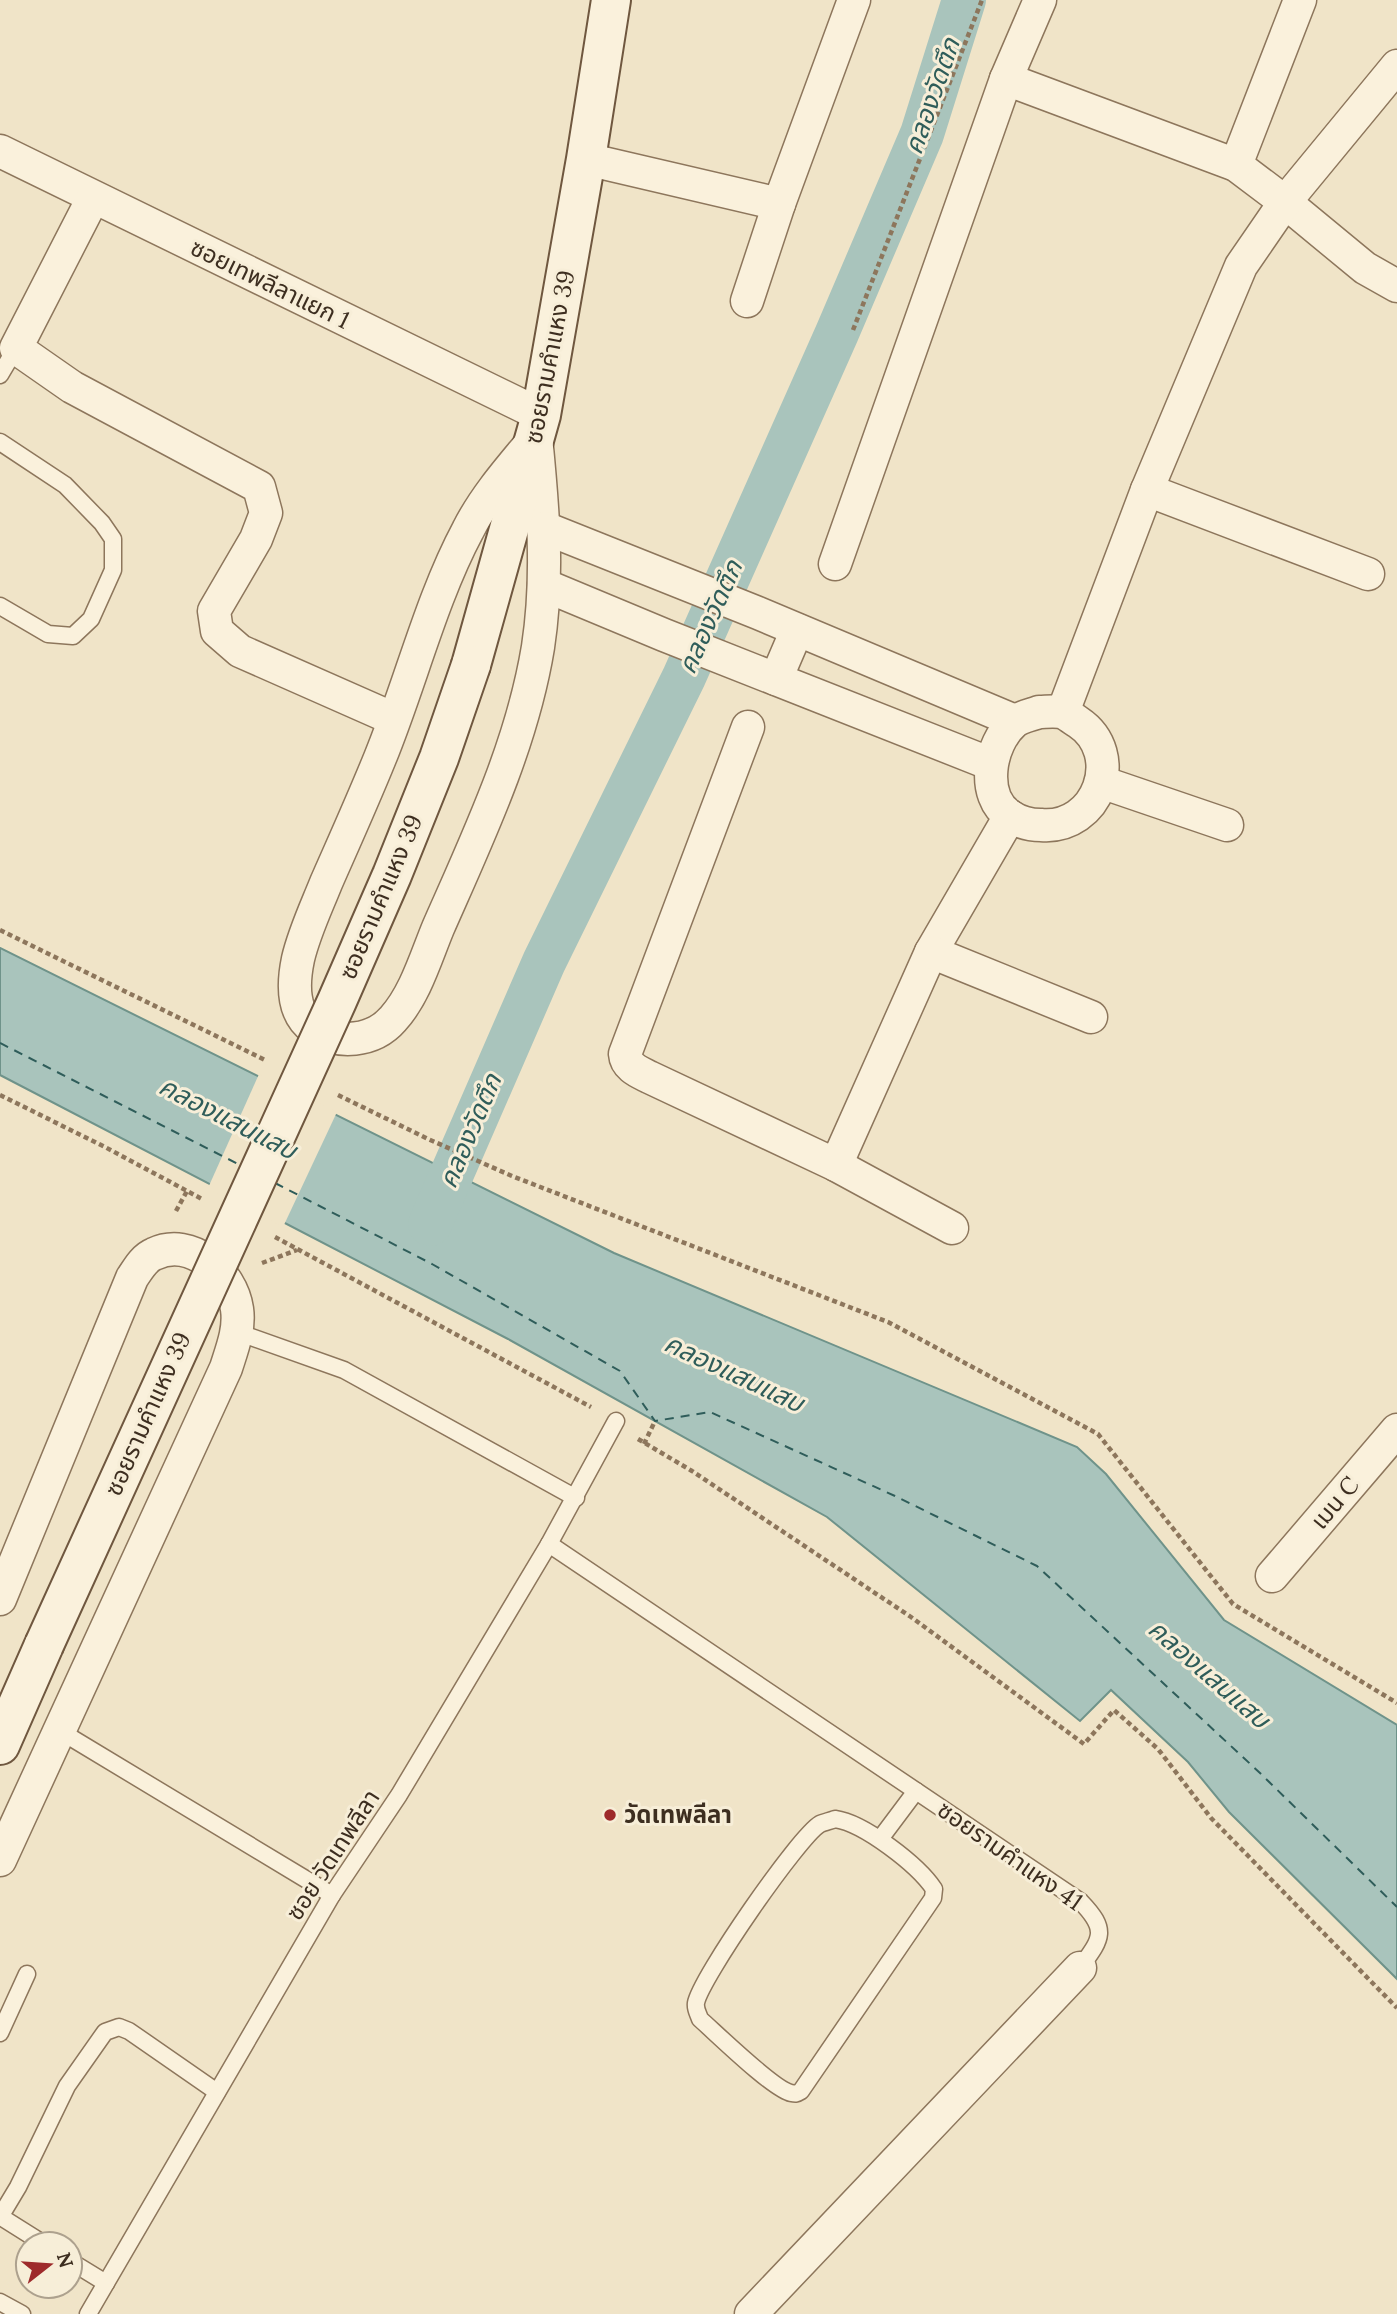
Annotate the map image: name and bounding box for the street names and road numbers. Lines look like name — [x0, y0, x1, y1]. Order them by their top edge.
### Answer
street label: ซอยเทพลีลาแยก 1 — [185, 232, 355, 336]
street label: ซอยรามคำแหง 39 — [517, 267, 582, 446]
street label: ซอยรามคำแหง 39 — [332, 810, 429, 984]
street label: ซอยรามคำแหง 39 — [98, 1327, 198, 1501]
street label: เมน C — [1304, 1470, 1366, 1535]
street label: ซอย วัดเทพลีลา — [279, 1783, 386, 1926]
street label: ซอยรามคำแหง 41 — [931, 1794, 1089, 1917]

